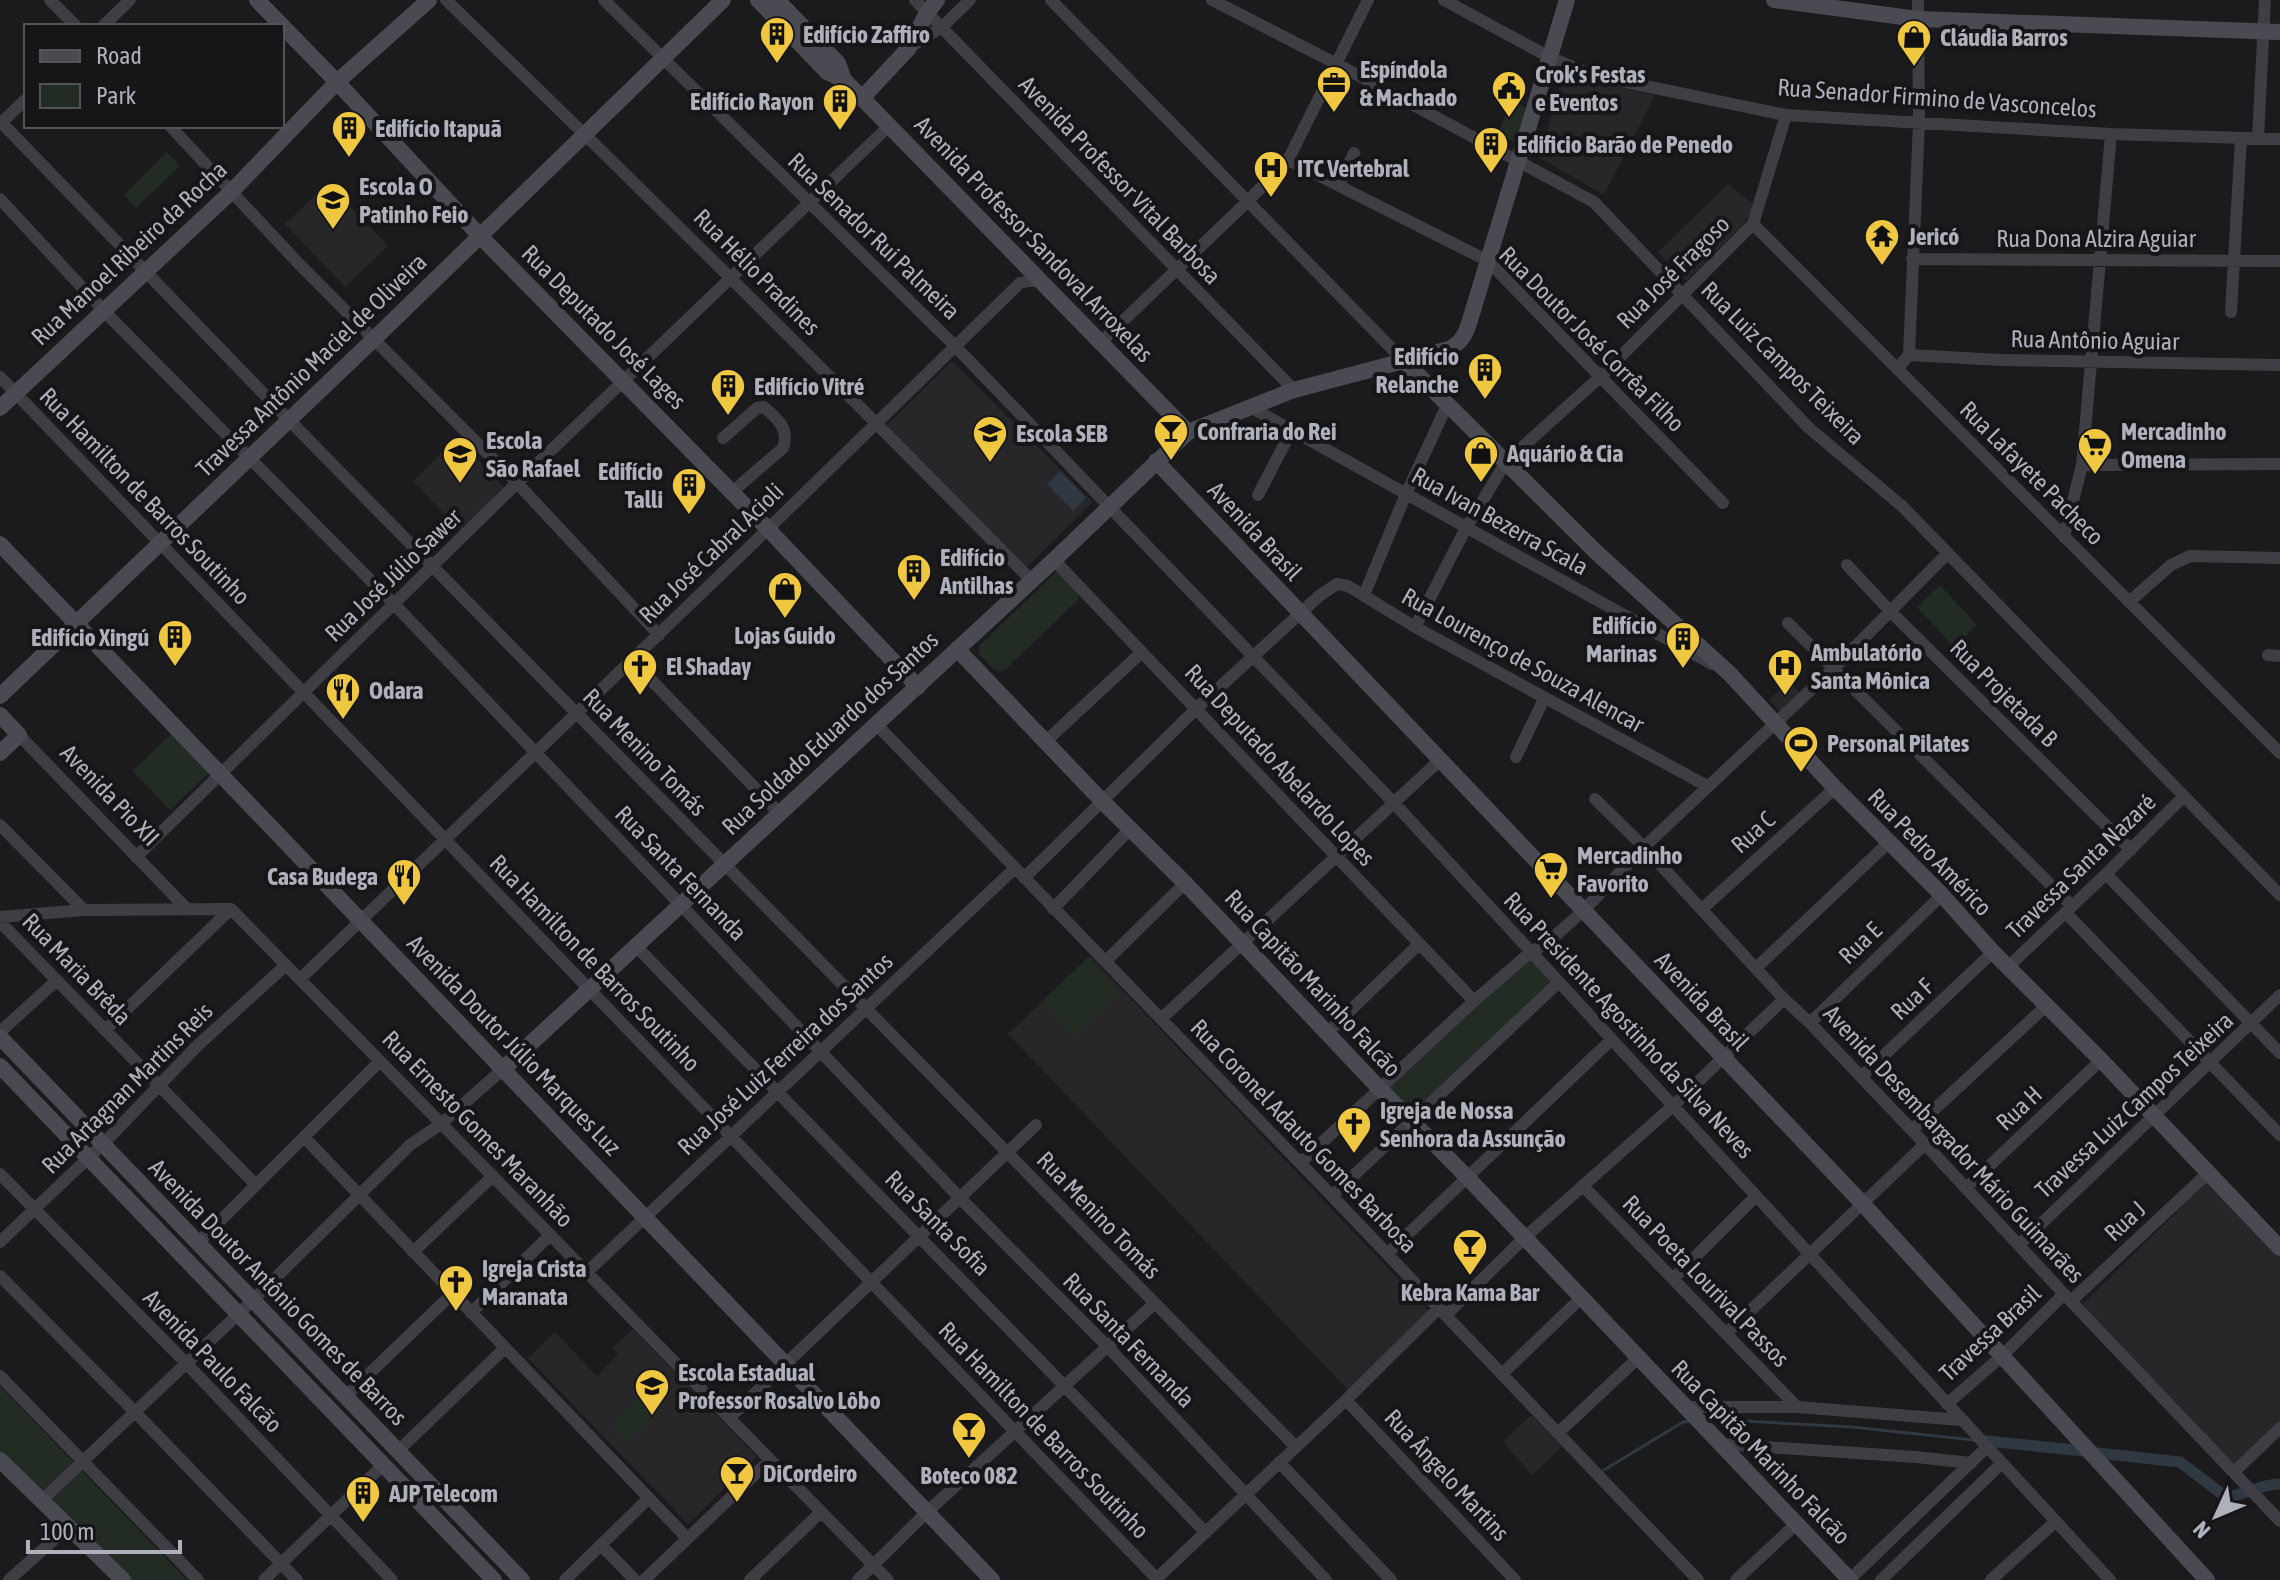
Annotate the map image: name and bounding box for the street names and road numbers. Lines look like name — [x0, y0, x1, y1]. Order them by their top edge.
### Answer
street label: Avenida Professor Vital Barbosa — [1014, 70, 1226, 290]
street label: Rua Senador Firmino de Vasconcelos — [1777, 73, 2097, 123]
street label: Avenida Professor Sandoval Arroxelas — [909, 111, 1159, 367]
street label: Rua Senador Rui Palmeira — [783, 147, 965, 325]
street label: Rua Manoel Ribeiro da Rocha — [26, 156, 232, 350]
street label: Rua Hélio Pradines — [688, 203, 826, 341]
street label: Rua José Fragoso — [1611, 210, 1735, 334]
street label: Rua Dona Alzira Aguiar — [1996, 225, 2197, 252]
street label: Rua Deputado José Lages — [516, 239, 692, 415]
street label: Rua Doutor José Corrêa Filho — [1494, 241, 1690, 437]
street label: Travessa Antônio Maciel de Oliveira — [190, 248, 432, 482]
street label: Rua Luiz Campos Teixeira — [1696, 276, 1870, 450]
street label: Rua Antônio Aguiar — [2010, 325, 2180, 355]
street label: Rua Hamilton de Barros Soutinho — [34, 382, 256, 610]
street label: Rua Lafayete Pacheco — [1955, 396, 2109, 550]
street label: Rua Ivan Bezerra Scala — [1407, 461, 1593, 581]
street label: Avenida Brasil — [1203, 476, 1308, 586]
street label: Rua José Cabral Acioli — [633, 477, 789, 629]
street label: Rua José Júlio Sawer — [319, 503, 467, 647]
street label: Rua Lourenço de Souza Alencar — [1397, 582, 1649, 738]
street label: Rua Soldado Eduardo dos Santos — [717, 626, 943, 840]
street label: Rua Projetada B — [1945, 634, 2063, 752]
street label: Rua Deputado Abelardo Lopes — [1180, 659, 1380, 871]
street label: Rua Menino Tomás — [578, 683, 712, 821]
street label: Avenida Pio XII — [55, 739, 165, 851]
street label: Rua Pedro Américo — [1863, 783, 1997, 921]
street label: Travessa Santa Nazaré — [2001, 788, 2161, 944]
street label: Rua Santa Fernanda — [610, 800, 752, 946]
street label: Rua C — [1726, 805, 1780, 858]
street label: Rua Hamilton de Barros Soutinho — [484, 849, 706, 1077]
street label: Rua Capitão Marinho Falcão — [1220, 884, 1406, 1082]
street label: Rua Presidente Agostinho da Silva Neves — [1499, 886, 1759, 1164]
street label: Rua Maria Brêda — [17, 908, 137, 1030]
street label: Rua E — [1833, 917, 1887, 969]
street label: Avenida Doutor Júlio Marques Luz — [402, 929, 626, 1161]
street label: Avenida Brasil — [1650, 946, 1755, 1056]
street label: Rua José Luiz Ferreira dos Santos — [672, 947, 898, 1161]
street label: Rua F — [1885, 973, 1939, 1025]
street label: Rua Artagnan Martins Reis — [36, 997, 218, 1179]
street label: Avenida Desembargador Mário Guimarães — [1818, 1000, 2090, 1288]
street label: Travessa Luiz Campos Teixeira — [2030, 1006, 2238, 1204]
street label: Rua Coronel Adauto Gomes Barbosa — [1185, 1014, 1423, 1258]
street label: Rua Ernesto Gomes Maranhão — [377, 1025, 579, 1233]
street label: Rua H — [1991, 1080, 2047, 1136]
street label: Rua Menino Tomás — [1032, 1146, 1166, 1284]
street label: Avenida Doutor Antônio Gomes de Barros — [144, 1154, 412, 1430]
street label: Rua Santa Sofia — [880, 1165, 996, 1281]
street label: Rua Poeta Lourival Passos — [1617, 1190, 1795, 1372]
street label: Rua J — [2099, 1196, 2151, 1246]
street label: Rua Santa Fernanda — [1058, 1267, 1200, 1413]
street label: Travessa Brasil — [1934, 1279, 2047, 1387]
street label: Avenida Paulo Falcão — [138, 1284, 288, 1438]
street label: Rua Hamilton de Barros Soutinho — [933, 1316, 1155, 1544]
street label: Rua Capitão Marinho Falcão — [1666, 1354, 1856, 1550]
street label: Rua Ângelo Martins — [1379, 1404, 1515, 1546]

